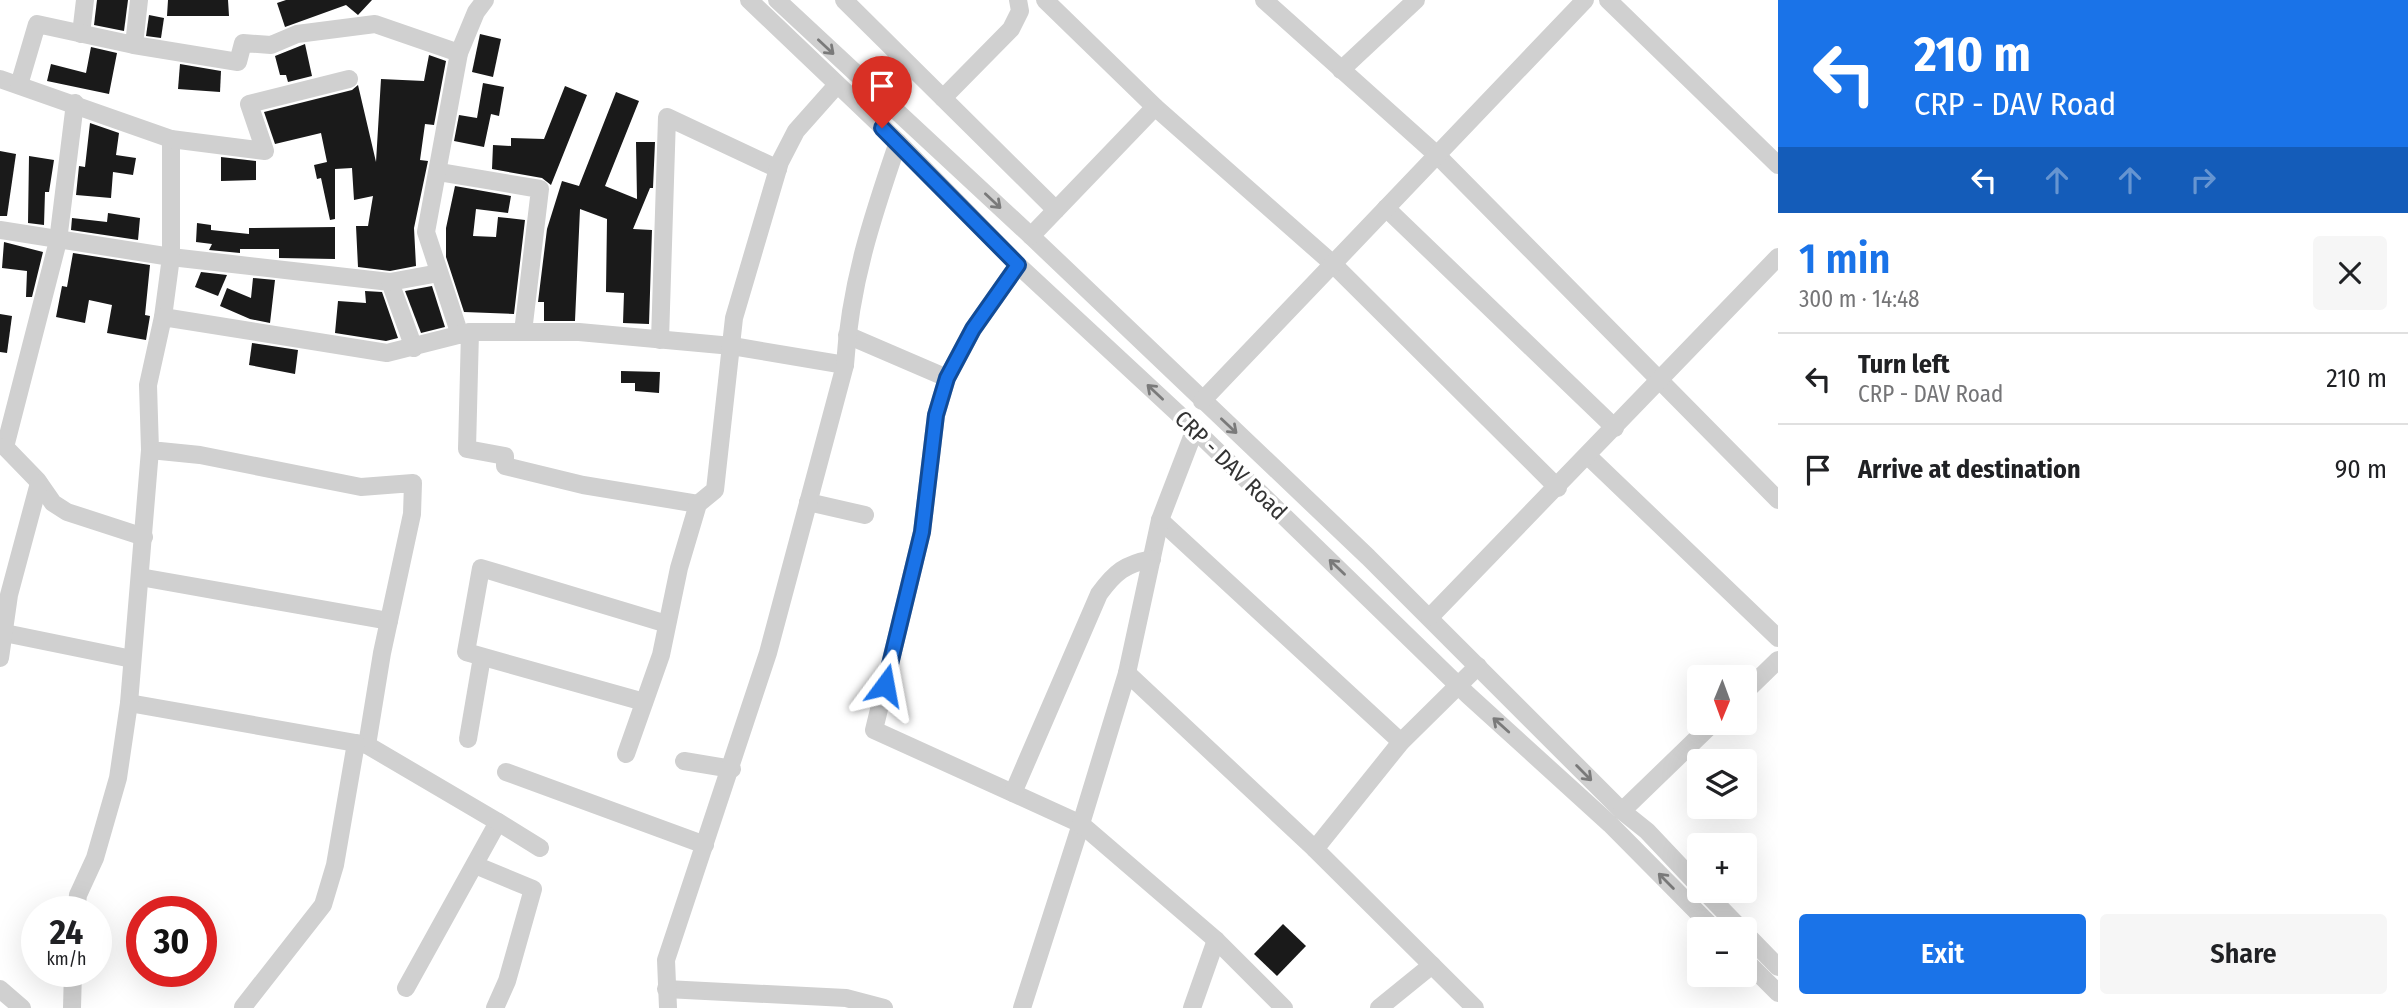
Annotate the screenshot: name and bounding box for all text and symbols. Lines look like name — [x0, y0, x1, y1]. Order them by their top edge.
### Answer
text: 210 m — [1914, 25, 2031, 84]
icon: left — [1799, 28, 1890, 119]
one-way arrow — [817, 39, 835, 55]
pin — [852, 56, 912, 128]
icon: arrive — [863, 67, 901, 105]
text: CRP - DAV Road — [1914, 85, 2116, 123]
icon: left — [1965, 161, 2003, 199]
icon: ahead — [2038, 161, 2076, 199]
icon: ahead — [2111, 161, 2149, 199]
icon: right — [2184, 161, 2222, 199]
one-way arrow — [984, 193, 1002, 209]
text: 1 min — [1799, 234, 1890, 284]
button: close — [2313, 236, 2387, 310]
text: 300 m · 14:48 — [1799, 285, 1920, 313]
text: Turn left — [1858, 349, 1950, 380]
icon: left — [1799, 360, 1837, 398]
text: 210 m — [2326, 363, 2387, 394]
text: CRP - DAV Road — [1858, 380, 2003, 408]
one-way arrow — [1147, 384, 1164, 401]
street label: CRP - DAV Road — [1169, 404, 1293, 526]
one-way arrow — [1220, 418, 1237, 435]
icon: arrive — [1799, 451, 1837, 489]
text: Arrive at destination — [1858, 454, 2081, 485]
text: 90 m — [2335, 454, 2387, 485]
one-way arrow — [1329, 559, 1346, 576]
position arrow — [848, 648, 922, 722]
north arrow — [1687, 665, 1757, 735]
map controls — [1687, 665, 1757, 987]
one-way arrow — [1492, 717, 1510, 733]
button: layers — [1687, 749, 1757, 819]
one-way arrow — [1576, 764, 1593, 781]
button: + — [1687, 833, 1757, 903]
one-way arrow — [1658, 873, 1675, 890]
speed limit sign: 30 — [126, 896, 217, 987]
text: 24 — [50, 911, 83, 953]
button: Exit — [1799, 914, 2086, 994]
button: Share — [2100, 914, 2387, 994]
button: − — [1687, 917, 1757, 987]
text: km/h — [46, 948, 87, 970]

